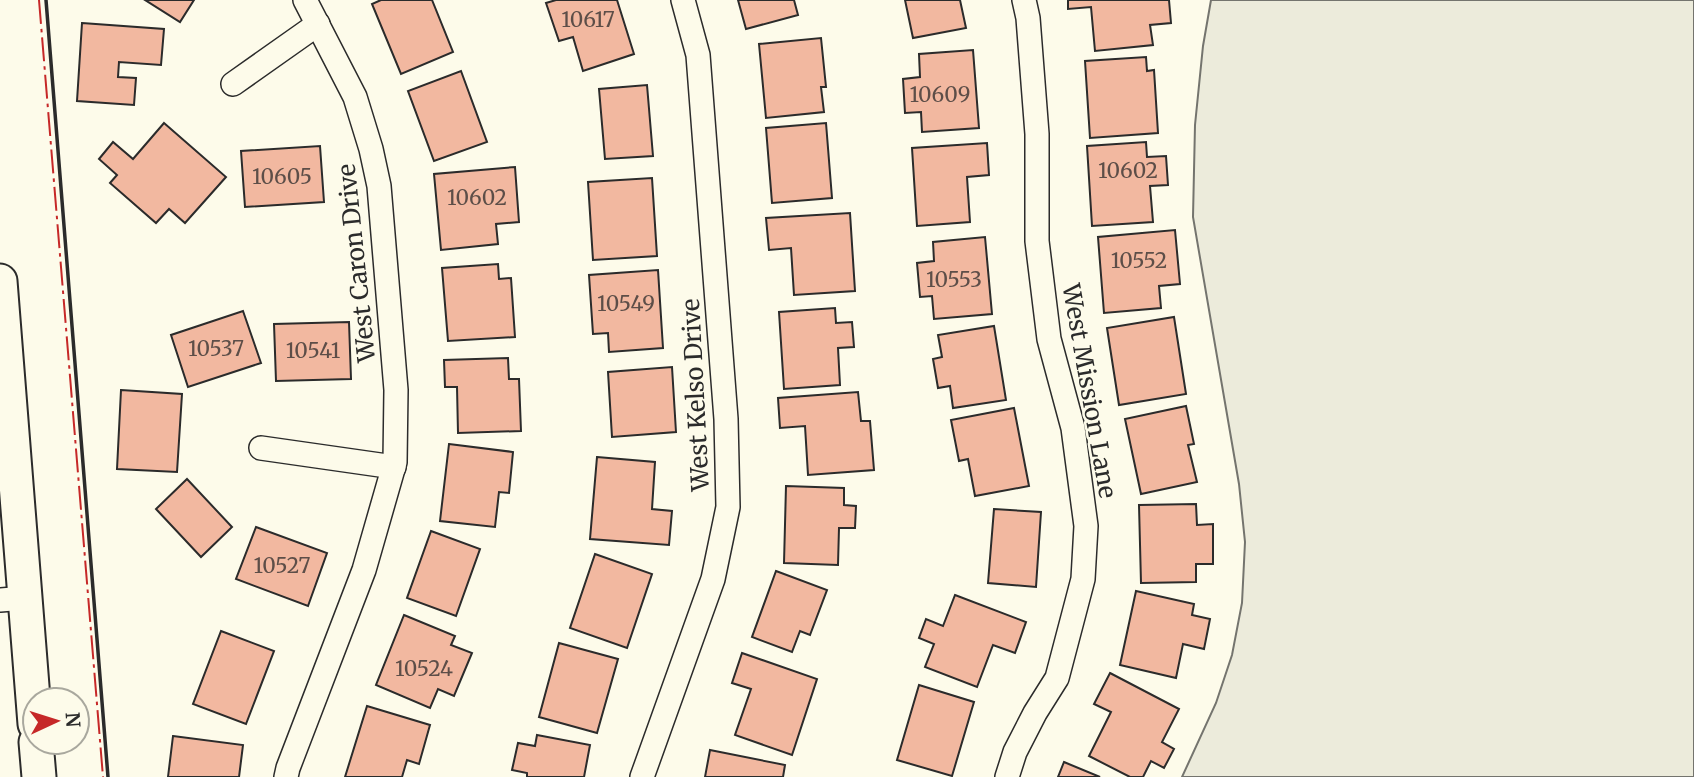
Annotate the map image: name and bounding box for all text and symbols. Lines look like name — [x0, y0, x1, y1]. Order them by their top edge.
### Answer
house number: 10617 — [561, 6, 615, 33]
house number: 10609 — [910, 81, 970, 108]
house number: 10602 — [1098, 157, 1158, 184]
street label: West Caron Drive — [331, 162, 382, 365]
house number: 10605 — [252, 163, 312, 190]
house number: 10602 — [447, 184, 507, 211]
house number: 10552 — [1111, 247, 1167, 274]
house number: 10553 — [926, 266, 982, 293]
street label: West Mission Lane — [1055, 280, 1124, 501]
house number: 10549 — [597, 290, 655, 317]
street label: West Kelso Drive — [675, 298, 716, 493]
house number: 10537 — [188, 335, 244, 362]
house number: 10541 — [286, 337, 340, 364]
house number: 10527 — [254, 552, 310, 579]
house number: 10524 — [395, 655, 453, 682]
north arrow — [21, 686, 91, 756]
text: N — [60, 711, 85, 728]

